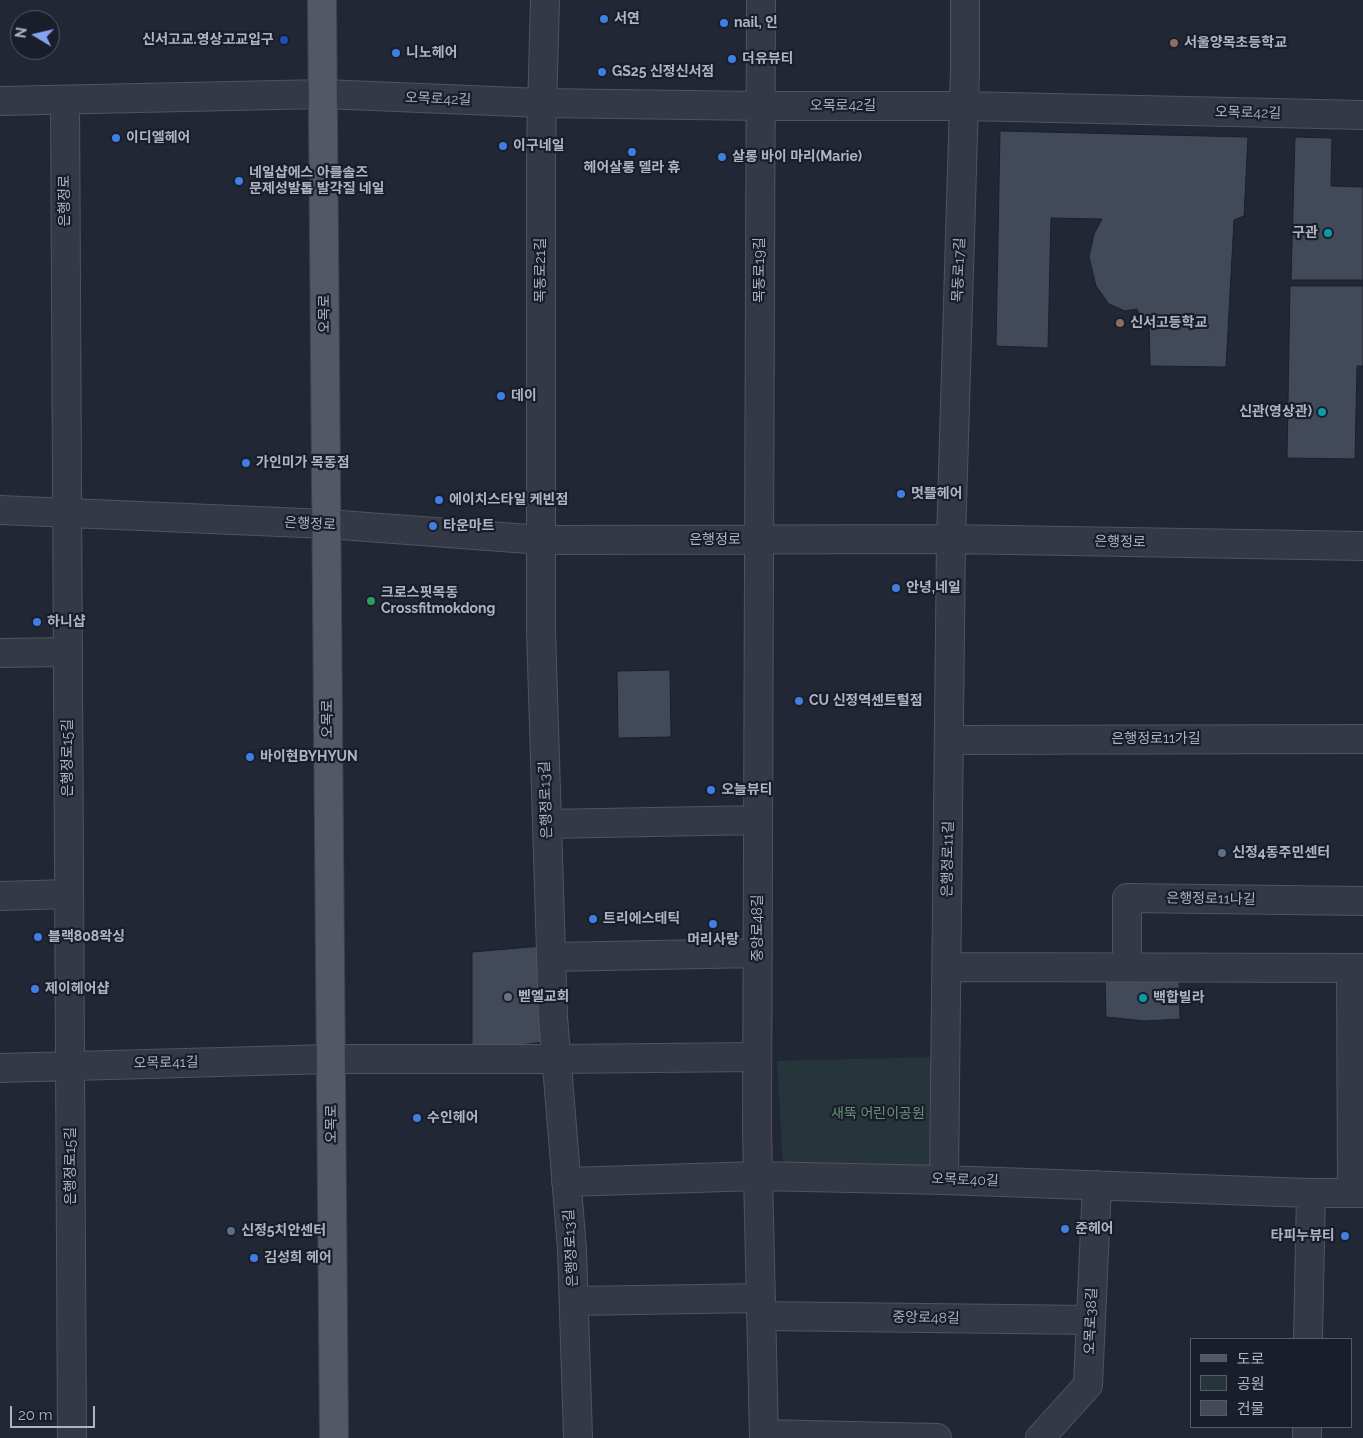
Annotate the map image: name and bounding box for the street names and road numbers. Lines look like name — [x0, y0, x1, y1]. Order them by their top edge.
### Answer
street label: 오목로42길 — [404, 89, 472, 109]
street label: 오목로42길 — [810, 98, 876, 114]
street label: 오목로42길 — [1215, 104, 1281, 122]
street label: 은행정로 — [57, 175, 73, 227]
street label: 목동로19길 — [752, 237, 768, 303]
street label: 목동로17길 — [949, 237, 969, 303]
street label: 목동로21길 — [533, 238, 549, 302]
street label: 오목로 — [317, 295, 333, 333]
street label: 은행정로 — [284, 514, 336, 534]
street label: 은행정로 — [689, 532, 741, 548]
street label: 은행정로 — [1094, 533, 1146, 551]
street label: 오목로 — [320, 700, 336, 738]
street label: 은행정로15길 — [60, 719, 76, 797]
street label: 은행정로11가길 — [1111, 731, 1201, 747]
street label: 은행정로13길 — [536, 761, 556, 839]
street label: 은행정로11길 — [939, 821, 957, 897]
street label: 은행정로11나길 — [1166, 890, 1256, 908]
street label: 중앙로48길 — [750, 894, 766, 962]
street label: 오목로41길 — [133, 1054, 199, 1072]
street label: 오목로 — [324, 1105, 340, 1143]
street label: 은행정로15길 — [63, 1127, 79, 1205]
street label: 오목로40길 — [931, 1170, 999, 1190]
street label: 은행정로13길 — [561, 1209, 581, 1287]
street label: 오목로38길 — [1081, 1287, 1101, 1355]
street label: 중앙로48길 — [892, 1309, 960, 1327]

